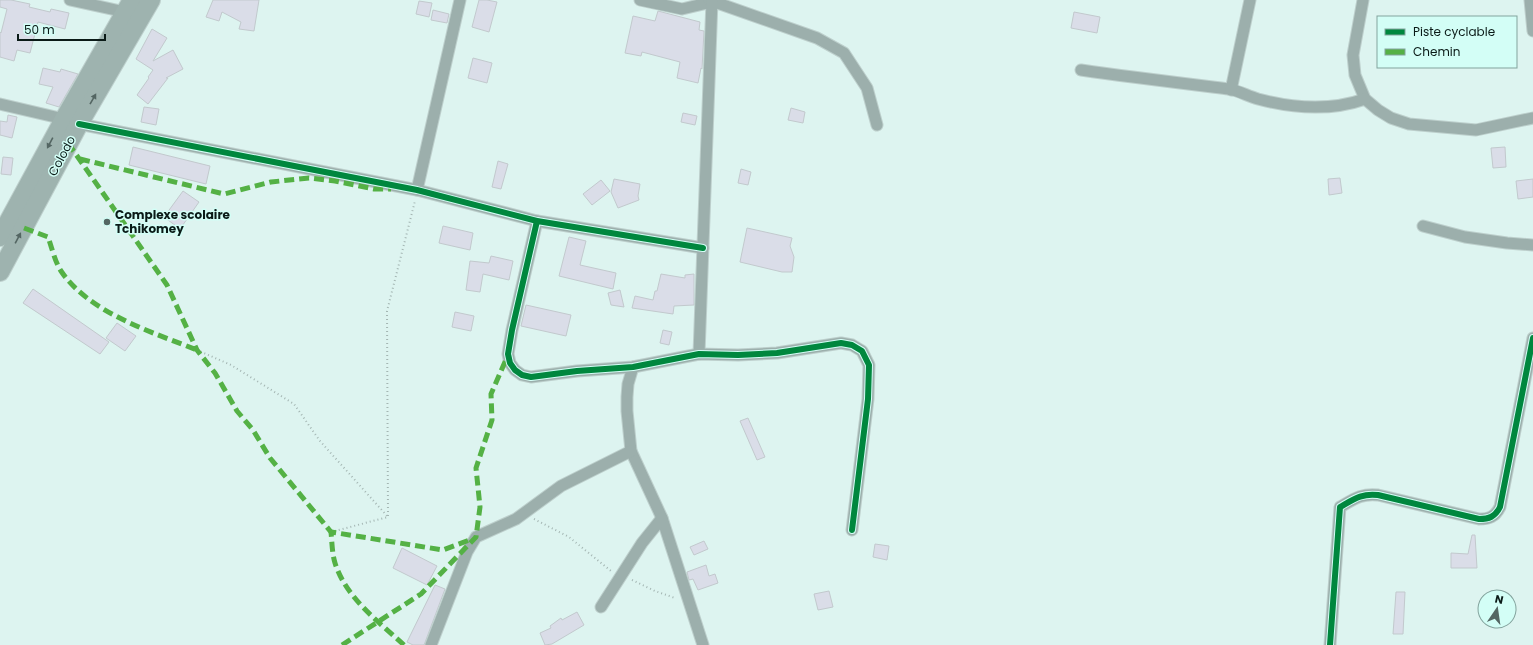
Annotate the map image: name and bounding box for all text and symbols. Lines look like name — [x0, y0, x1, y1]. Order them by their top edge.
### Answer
scale bar — [18, 16, 105, 42]
legend — [1377, 16, 1517, 68]
text: 50 m — [24, 21, 55, 38]
text: Piste cyclable — [1413, 23, 1495, 40]
text: Chemin — [1413, 43, 1460, 60]
one-way arrow — [90, 93, 97, 105]
street label: Colodo — [44, 132, 79, 179]
one-way arrow — [47, 138, 54, 149]
place label: Complexe scolaire Tchikomey — [115, 206, 231, 237]
marker: Complexe scolaire Tchikomey — [102, 217, 112, 227]
one-way arrow — [15, 232, 22, 244]
north arrow — [1477, 589, 1517, 629]
text: N — [1493, 591, 1505, 608]

